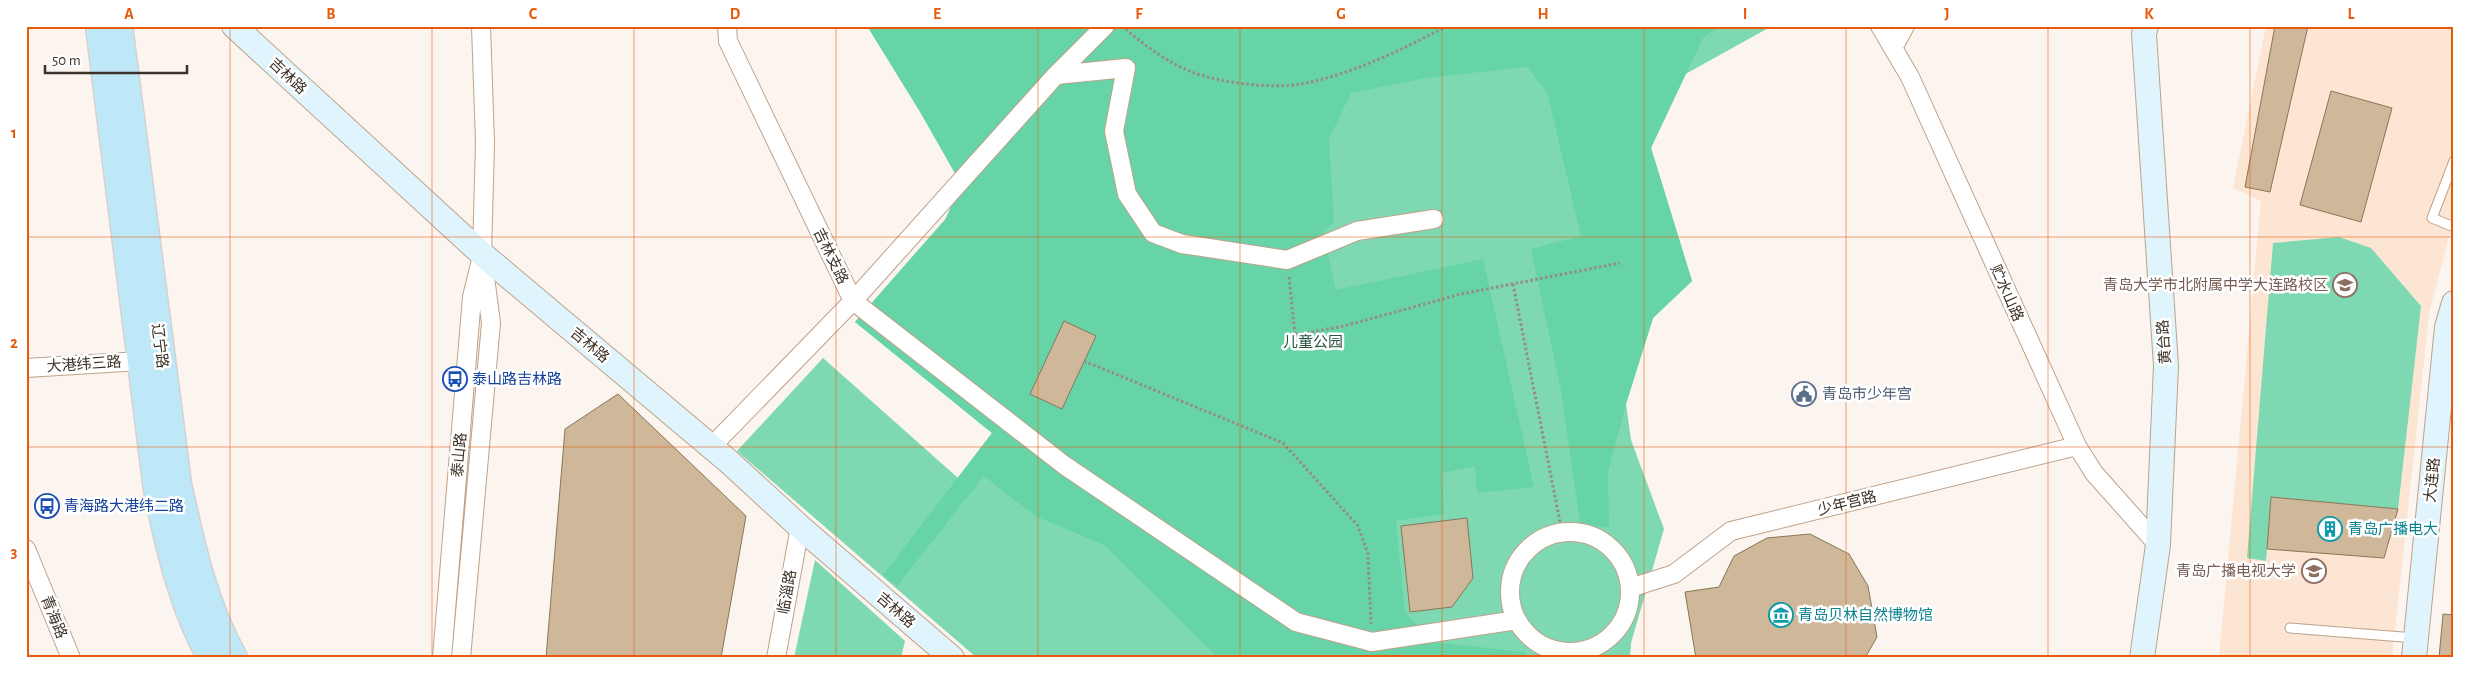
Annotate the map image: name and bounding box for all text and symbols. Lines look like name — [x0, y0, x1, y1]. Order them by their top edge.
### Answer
text: A — [124, 6, 134, 22]
text: B — [326, 6, 336, 22]
text: C — [529, 6, 538, 22]
text: D — [730, 6, 741, 22]
text: E — [933, 6, 941, 22]
text: F — [1135, 6, 1143, 22]
text: G — [1336, 6, 1346, 22]
text: H — [1537, 6, 1549, 22]
text: I — [1743, 6, 1747, 22]
text: J — [1944, 6, 1950, 22]
text: K — [2144, 6, 2154, 22]
text: L — [2348, 6, 2355, 22]
scale bar — [45, 42, 188, 74]
text: 50 m — [52, 53, 81, 68]
street label: 吉林路 — [266, 55, 310, 97]
text: 1 — [11, 125, 17, 141]
street label: 吉林支路 — [811, 226, 851, 286]
street label: 贮水山路 — [1987, 262, 2027, 324]
school or university icon: 青岛大学市北附属中学大连路校区 — [2332, 272, 2358, 298]
place label: 青岛大学市北附属中学大连路校区 — [2103, 276, 2328, 293]
street label: 黄台路 — [2154, 319, 2174, 365]
street label: 辽宁路 — [149, 323, 171, 369]
street label: 吉林路 — [568, 324, 612, 366]
park label: 儿童公园 — [1283, 334, 1343, 350]
text: 2 — [10, 335, 18, 351]
street label: 大港纬三路 — [46, 353, 122, 375]
bus stop icon: 泰山路吉林路 — [442, 366, 468, 392]
place label: 泰山路吉林路 — [472, 371, 562, 387]
public building icon: 青岛市少年宫 — [1791, 381, 1817, 407]
place label: 青岛市少年宫 — [1822, 386, 1912, 402]
street label: 泰山路 — [449, 432, 469, 478]
street label: 大连路 — [2422, 457, 2442, 503]
street label: 少年宫路 — [1816, 488, 1878, 518]
bus stop icon: 青海路大港纬二路 — [34, 493, 60, 519]
place label: 青海路大港纬二路 — [64, 498, 184, 514]
building icon: 青岛广播电大 — [2317, 516, 2343, 542]
place label: 青岛广播电大 — [2348, 521, 2438, 537]
text: 3 — [11, 544, 18, 560]
school or university icon: 青岛广播电视大学 — [2301, 558, 2327, 584]
place label: 青岛广播电视大学 — [2176, 563, 2296, 579]
street label: 临淄路 — [774, 568, 799, 616]
street label: 吉林路 — [874, 589, 918, 631]
street label: 青海路 — [38, 593, 70, 641]
museum icon: 青岛贝林自然博物馆 — [1768, 602, 1794, 628]
place label: 青岛贝林自然博物馆 — [1798, 606, 1933, 623]

